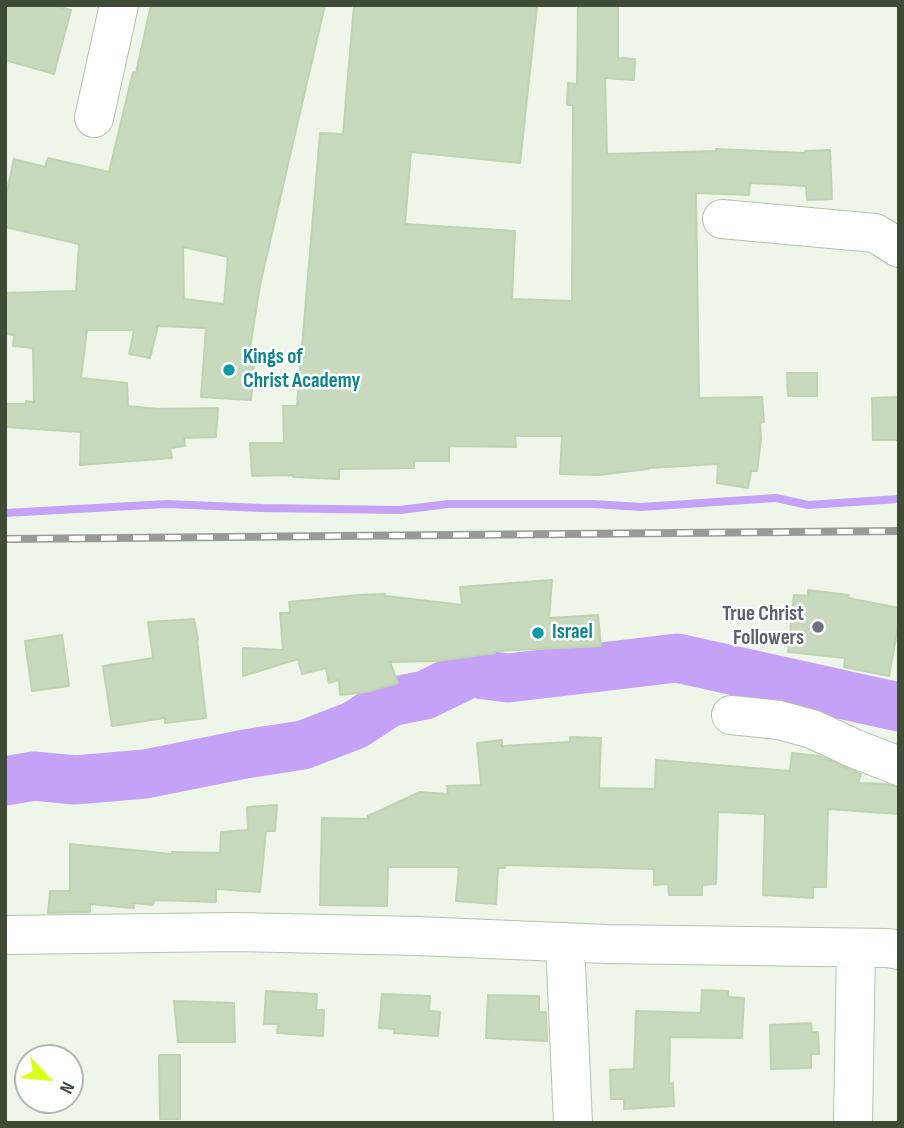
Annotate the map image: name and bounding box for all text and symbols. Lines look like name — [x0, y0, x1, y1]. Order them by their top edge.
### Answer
place label: Kings of Christ Academy — [243, 345, 360, 395]
marker: Kings of Christ Academy — [221, 362, 237, 378]
place label: True Christ Followers — [722, 602, 804, 652]
marker: True Christ Followers — [810, 619, 826, 635]
place label: Israel — [552, 620, 593, 646]
marker: Israel — [530, 625, 546, 641]
north arrow — [14, 1044, 84, 1114]
text: N — [54, 1078, 79, 1097]

